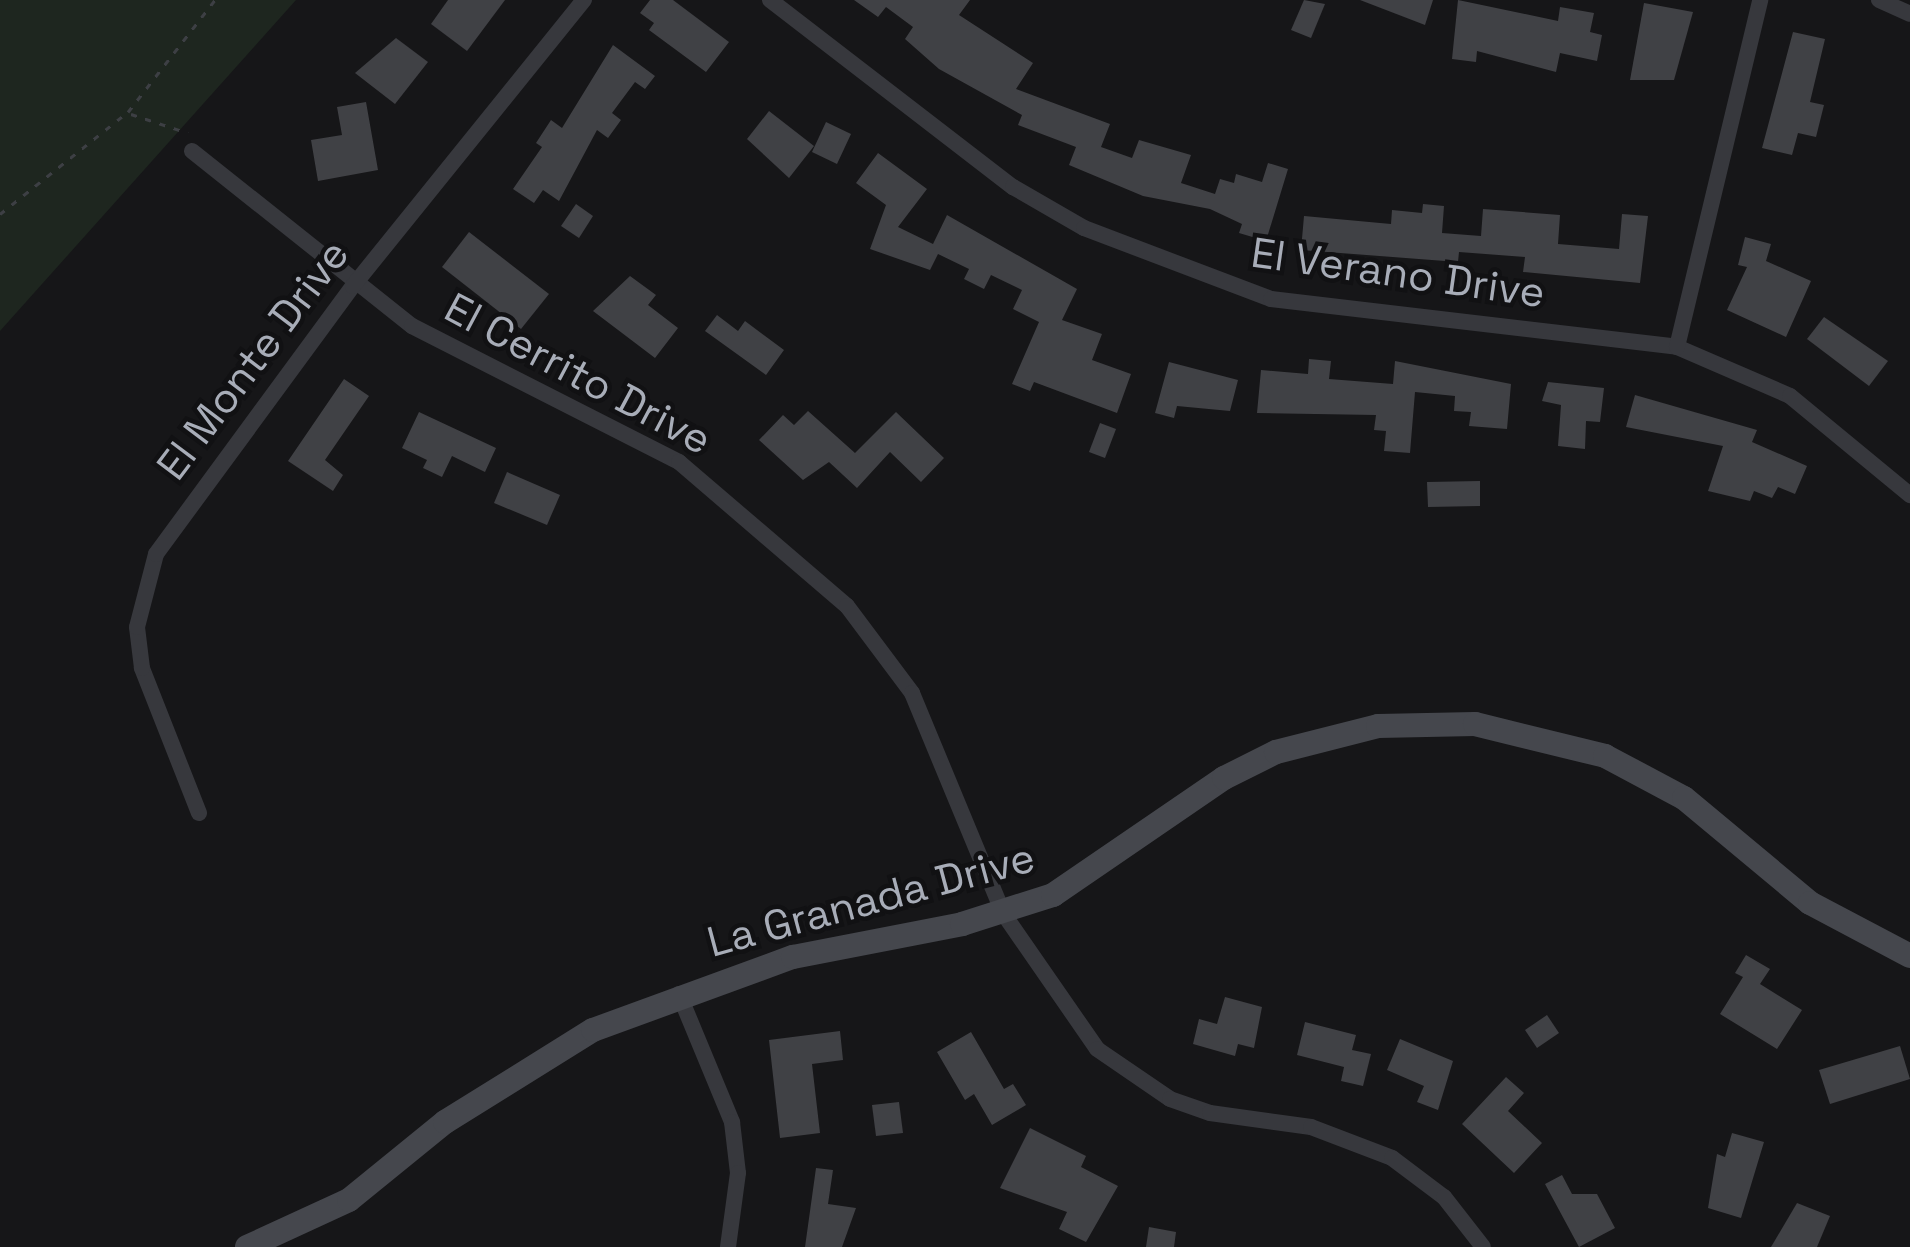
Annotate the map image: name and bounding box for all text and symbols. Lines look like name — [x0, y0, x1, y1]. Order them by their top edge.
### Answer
street label: El Verano Drive — [1248, 227, 1548, 319]
street label: El Monte Drive — [147, 230, 359, 490]
street label: El Cerrito Drive — [436, 283, 720, 465]
street label: La Granada Drive — [702, 832, 1040, 968]

